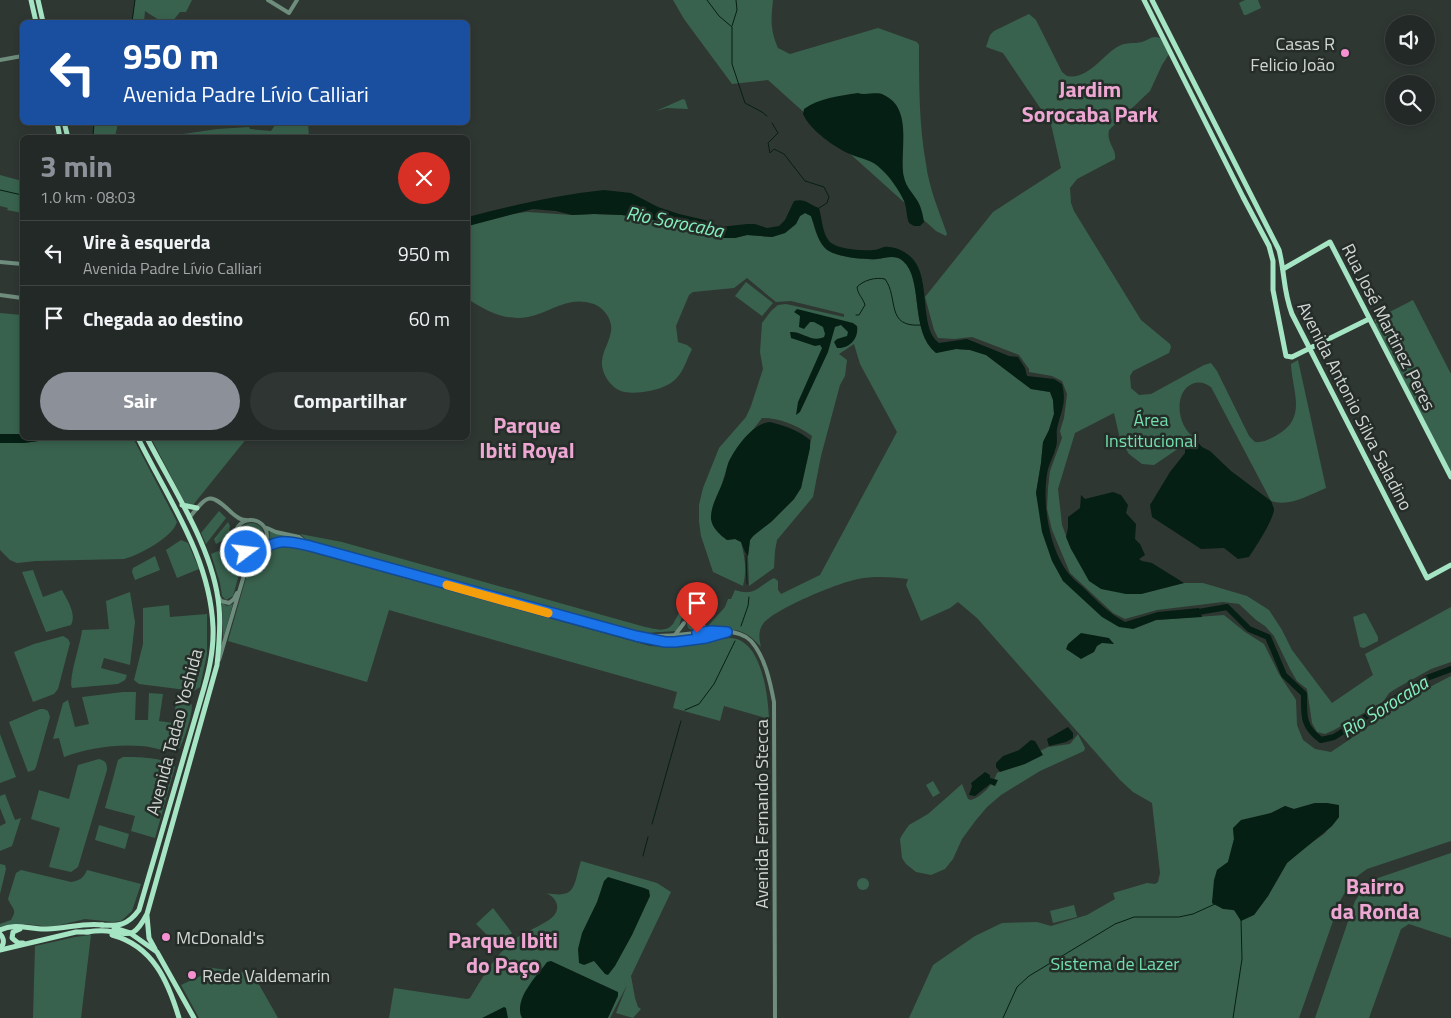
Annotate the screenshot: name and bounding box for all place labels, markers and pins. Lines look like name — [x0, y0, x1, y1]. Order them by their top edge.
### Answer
place label: Casas R Felicio João — [1250, 30, 1335, 78]
marker: Casas R Felicio João — [1339, 47, 1351, 59]
pin — [676, 582, 718, 633]
place label: McDonald's — [176, 924, 264, 951]
marker: McDonald's — [160, 931, 172, 943]
place label: Rede Valdemarin — [202, 962, 330, 989]
marker: Rede Valdemarin — [186, 969, 198, 981]

